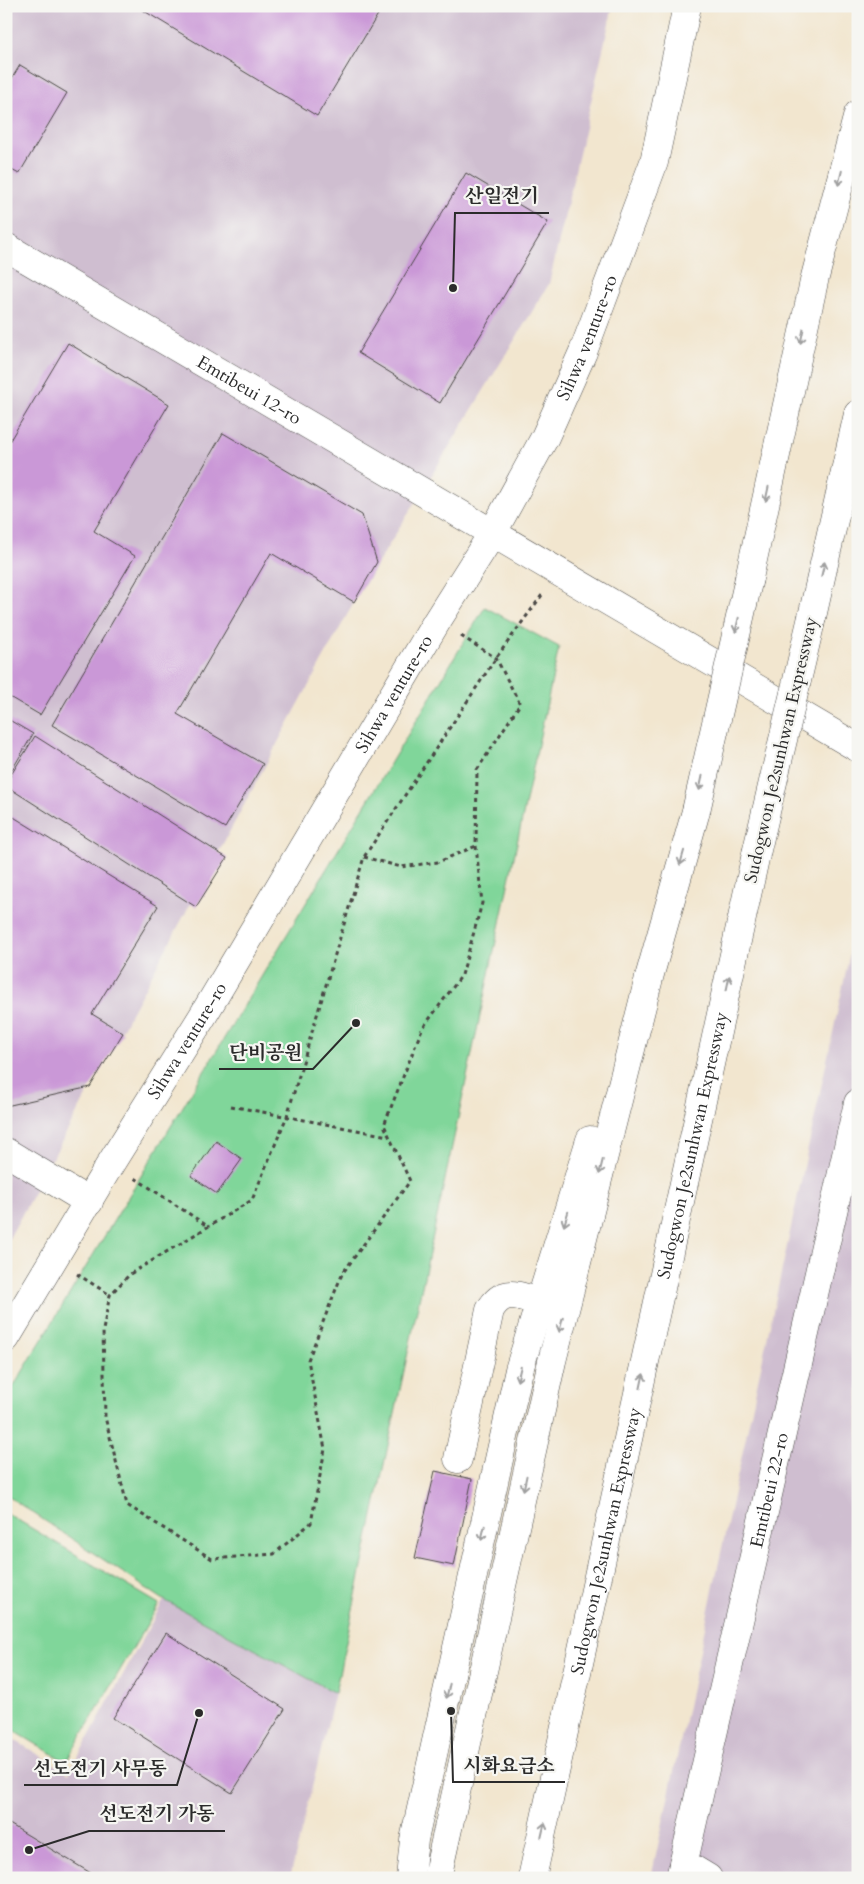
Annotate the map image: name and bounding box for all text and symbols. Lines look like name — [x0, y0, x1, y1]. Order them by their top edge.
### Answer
one-way arrow — [835, 169, 845, 185]
callout: 산일전기 — [455, 179, 549, 213]
text: 산일전기 — [465, 183, 539, 209]
street label: Sihwa venture-ro — [550, 271, 623, 404]
one-way arrow — [797, 327, 806, 343]
street label: Emtibeui 12-ro — [192, 349, 306, 431]
one-way arrow — [762, 486, 771, 502]
one-way arrow — [819, 562, 828, 578]
street label: Sudogwon Je2sunhwan Expressway — [738, 614, 824, 886]
one-way arrow — [732, 616, 741, 632]
street label: Sihwa venture-ro — [349, 630, 439, 757]
one-way arrow — [696, 775, 706, 791]
one-way arrow — [677, 849, 687, 865]
one-way arrow — [724, 975, 733, 991]
street label: Sihwa venture-ro — [141, 977, 233, 1104]
street label: Sudogwon Je2sunhwan Expressway — [651, 1009, 734, 1281]
callout: 단비공원 — [219, 1035, 313, 1069]
text: 단비공원 — [229, 1040, 303, 1066]
one-way arrow — [596, 1158, 605, 1174]
one-way arrow — [560, 1210, 570, 1226]
one-way arrow — [556, 1316, 565, 1332]
one-way arrow — [514, 1366, 523, 1382]
one-way arrow — [638, 1373, 647, 1389]
street label: Sudogwon Je2sunhwan Expressway — [564, 1405, 647, 1677]
street label: Emtibeui 22-ro — [744, 1430, 794, 1550]
one-way arrow — [520, 1475, 529, 1491]
one-way arrow — [478, 1524, 487, 1540]
one-way arrow — [443, 1683, 452, 1699]
callout: 시화요금소 — [453, 1748, 565, 1782]
callout: 선도전기 사무동 — [24, 1751, 177, 1785]
text: 시화요금소 — [463, 1753, 555, 1779]
text: 선도전기 사무동 — [33, 1756, 167, 1782]
callout: 선도전기 가동 — [89, 1797, 225, 1831]
text: 선도전기 가동 — [99, 1801, 215, 1827]
one-way arrow — [539, 1823, 548, 1839]

